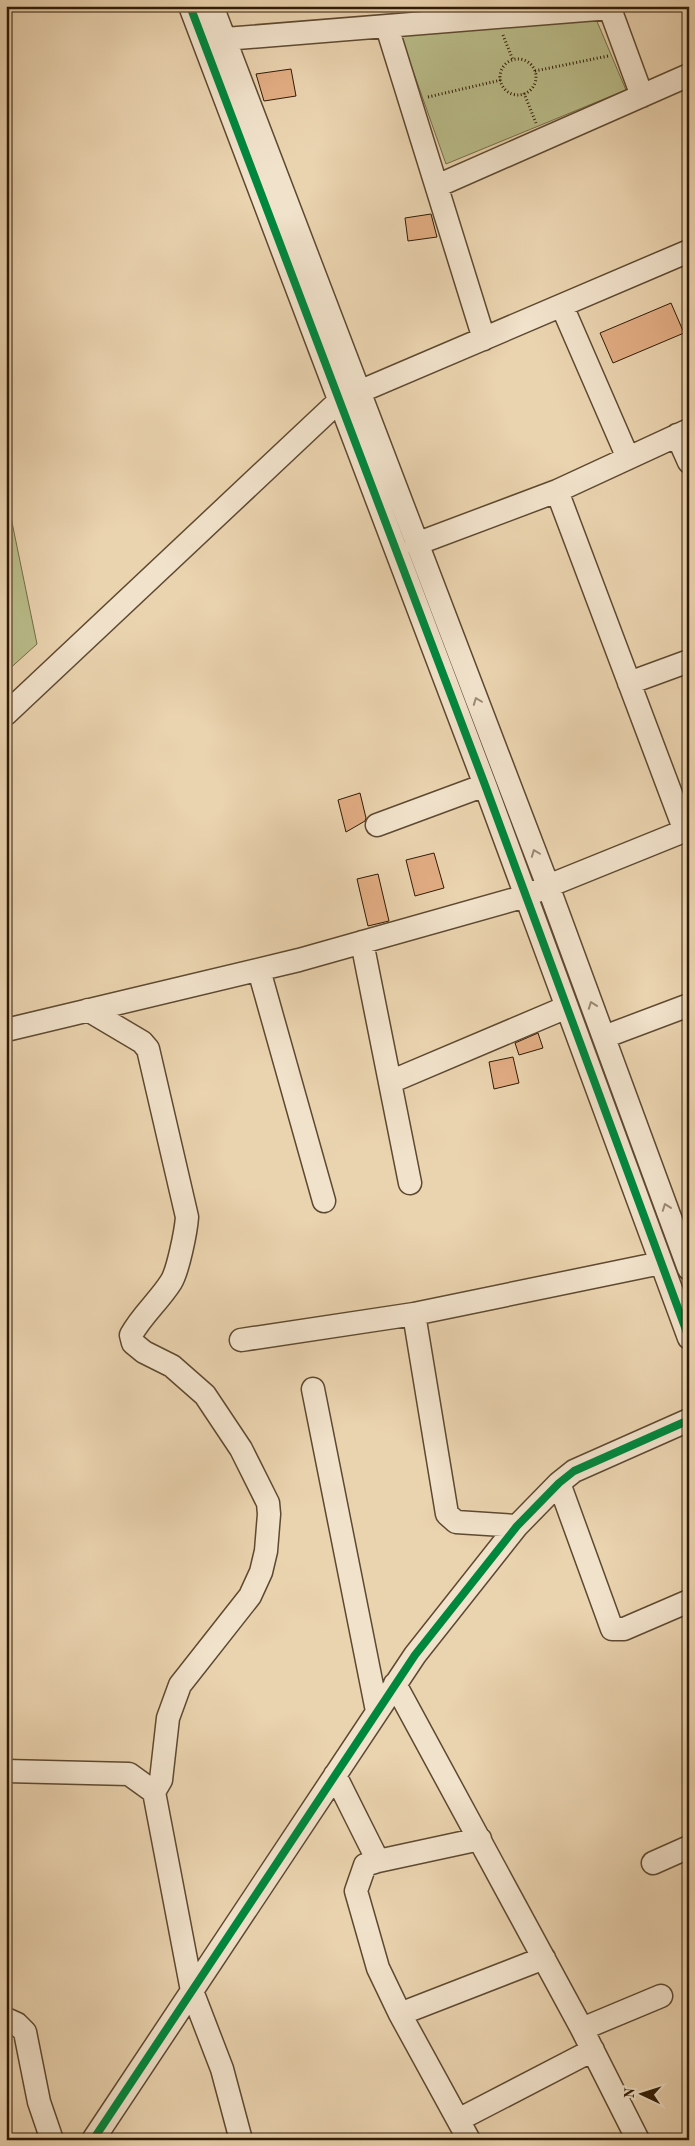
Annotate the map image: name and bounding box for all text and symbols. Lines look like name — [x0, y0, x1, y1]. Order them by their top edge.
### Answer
one-way arrow — [472, 697, 483, 706]
one-way arrow — [531, 849, 541, 858]
one-way arrow — [588, 1001, 598, 1010]
one-way arrow — [662, 1203, 672, 1212]
north arrow — [618, 2068, 668, 2118]
text: N — [623, 2087, 637, 2099]

